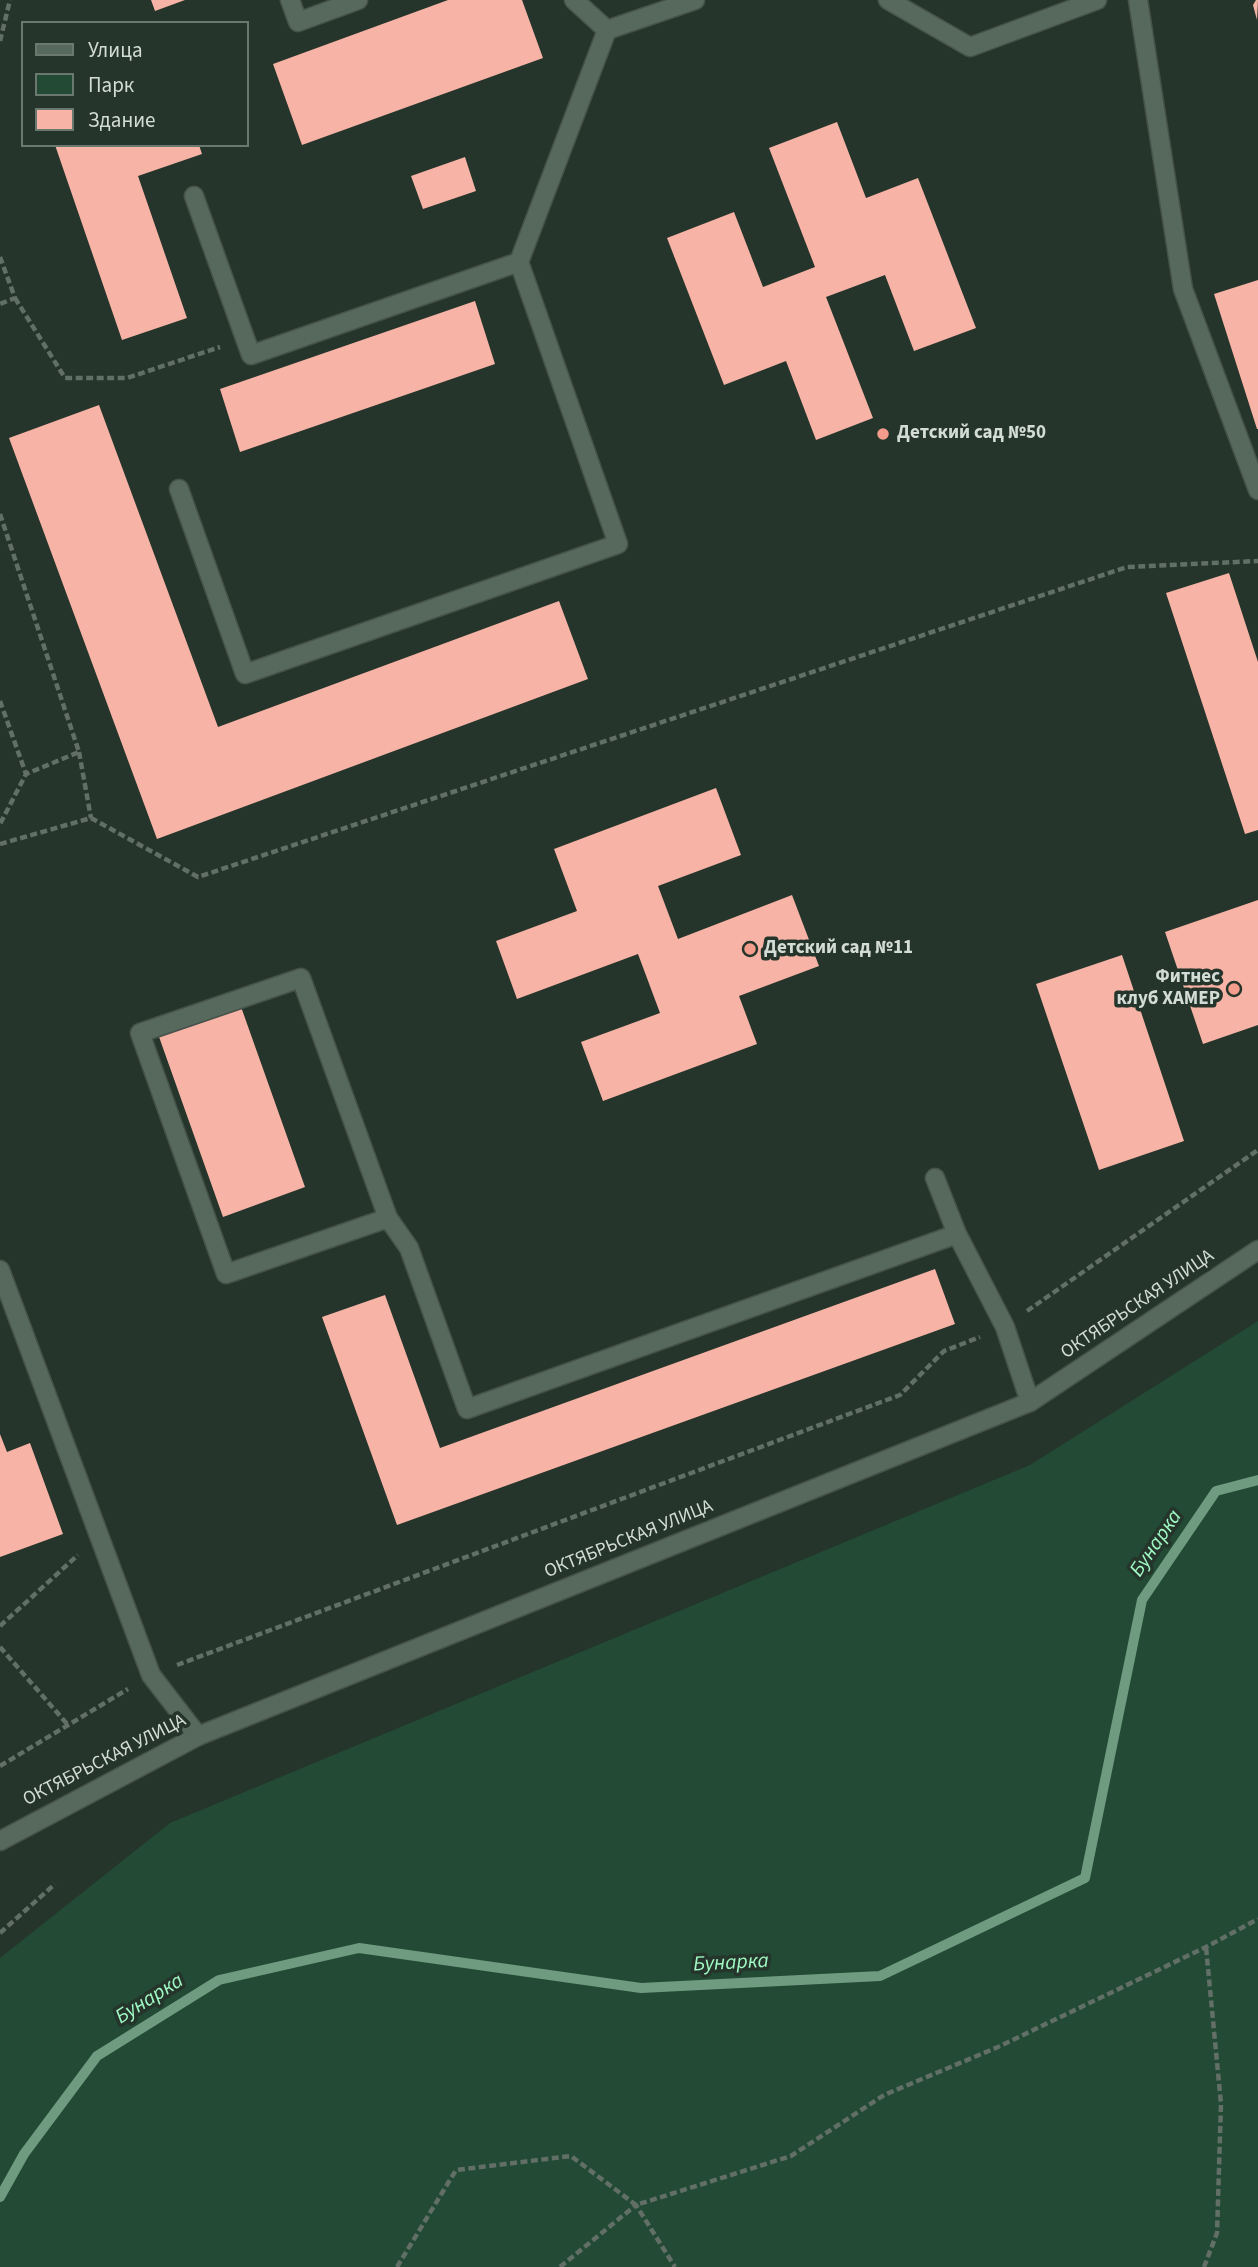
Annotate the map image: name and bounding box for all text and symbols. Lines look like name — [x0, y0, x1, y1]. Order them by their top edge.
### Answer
legend — [21, 21, 248, 147]
text: Улица — [88, 35, 143, 65]
text: Парк — [88, 70, 134, 100]
text: Здание — [88, 105, 156, 135]
place label: Детский сад №50 — [897, 423, 1046, 445]
marker: Детский сад №50 — [875, 426, 891, 442]
place label: Детский сад №11 — [764, 938, 913, 960]
marker: Детский сад №11 — [742, 941, 758, 957]
place label: Фитнес клуб ХАМЕР — [1117, 967, 1220, 1011]
marker: Фитнес клуб ХАМЕР — [1226, 981, 1242, 997]
street label: ОКТЯБРЬСКАЯ УЛИЦА — [1057, 1245, 1219, 1365]
street label: ОКТЯБРЬСКАЯ УЛИЦА — [541, 1496, 717, 1584]
water label: Бунарка — [1125, 1506, 1189, 1582]
street label: ОКТЯБРЬСКАЯ УЛИЦА — [20, 1710, 190, 1812]
water label: Бунарка — [693, 1949, 769, 1979]
water label: Бунарка — [111, 1969, 189, 2031]

